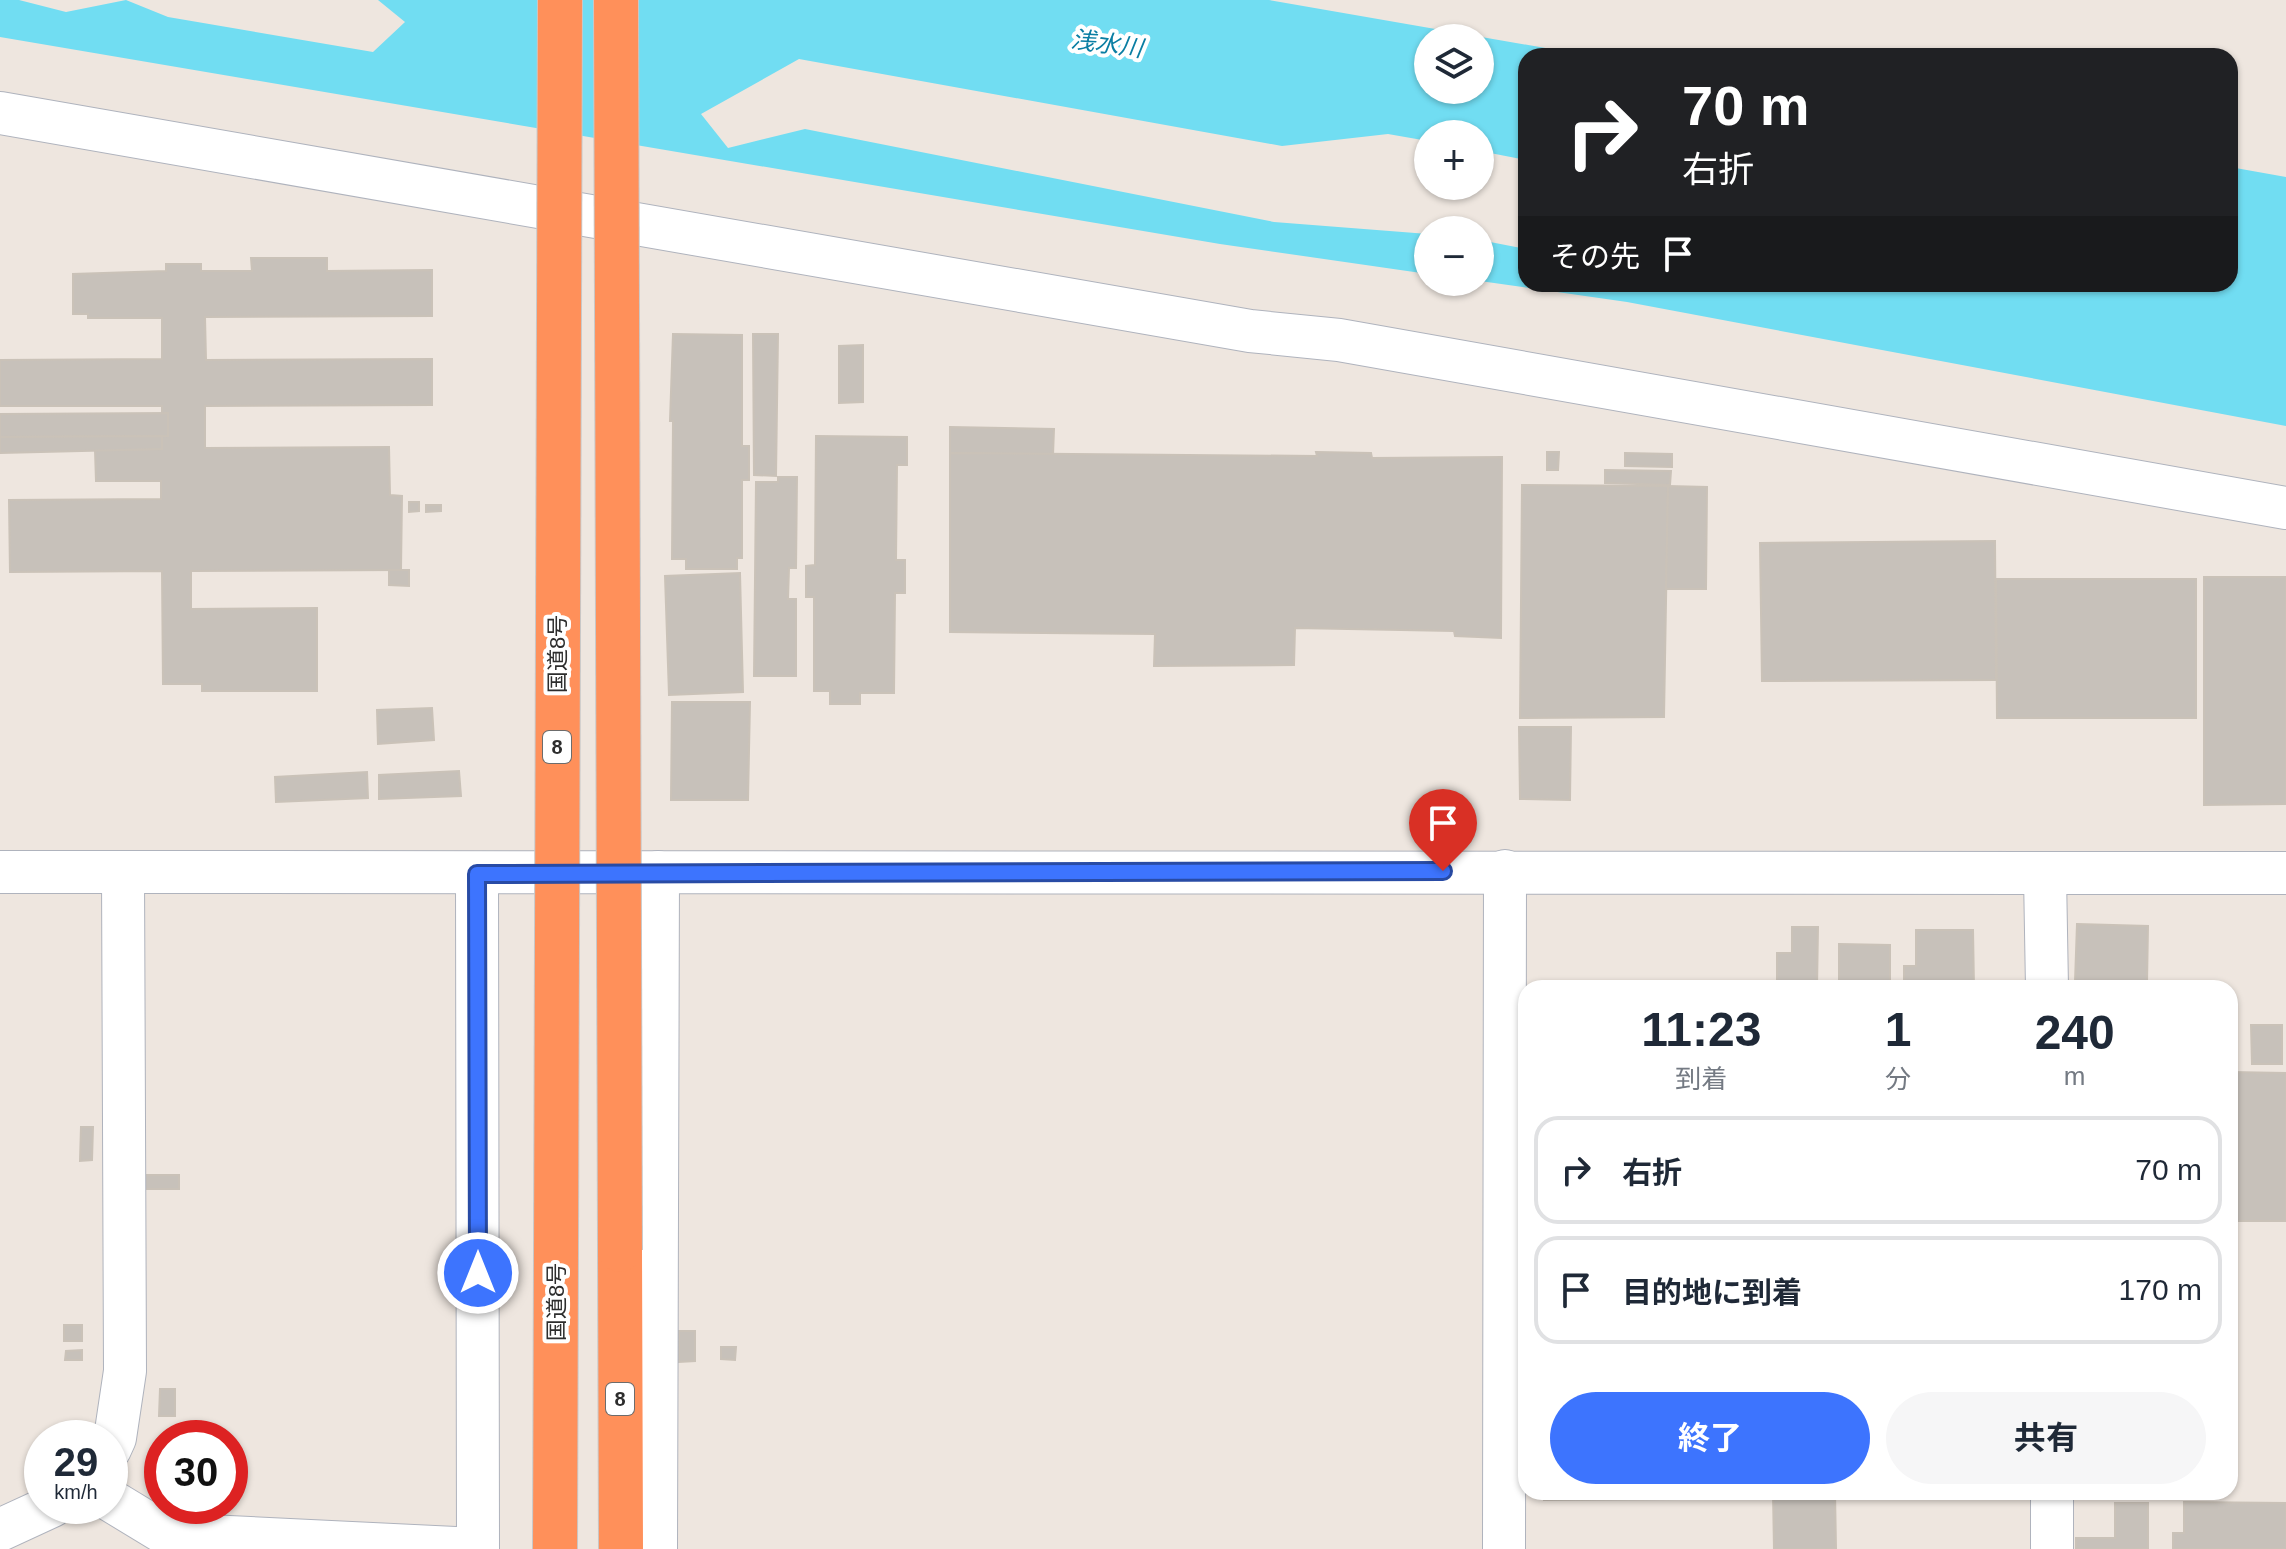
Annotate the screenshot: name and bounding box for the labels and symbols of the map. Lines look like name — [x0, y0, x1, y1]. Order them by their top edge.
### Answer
water label: 浅水川 — [1070, 25, 1148, 62]
street label: 国道8号 — [545, 615, 570, 693]
road number: 8 — [543, 731, 571, 763]
pin — [1409, 789, 1477, 871]
position arrow — [436, 1231, 520, 1315]
street label: 国道8号 — [544, 1263, 569, 1341]
road number: 8 — [606, 1383, 634, 1415]
speed limit sign: 30 — [144, 1420, 248, 1524]

